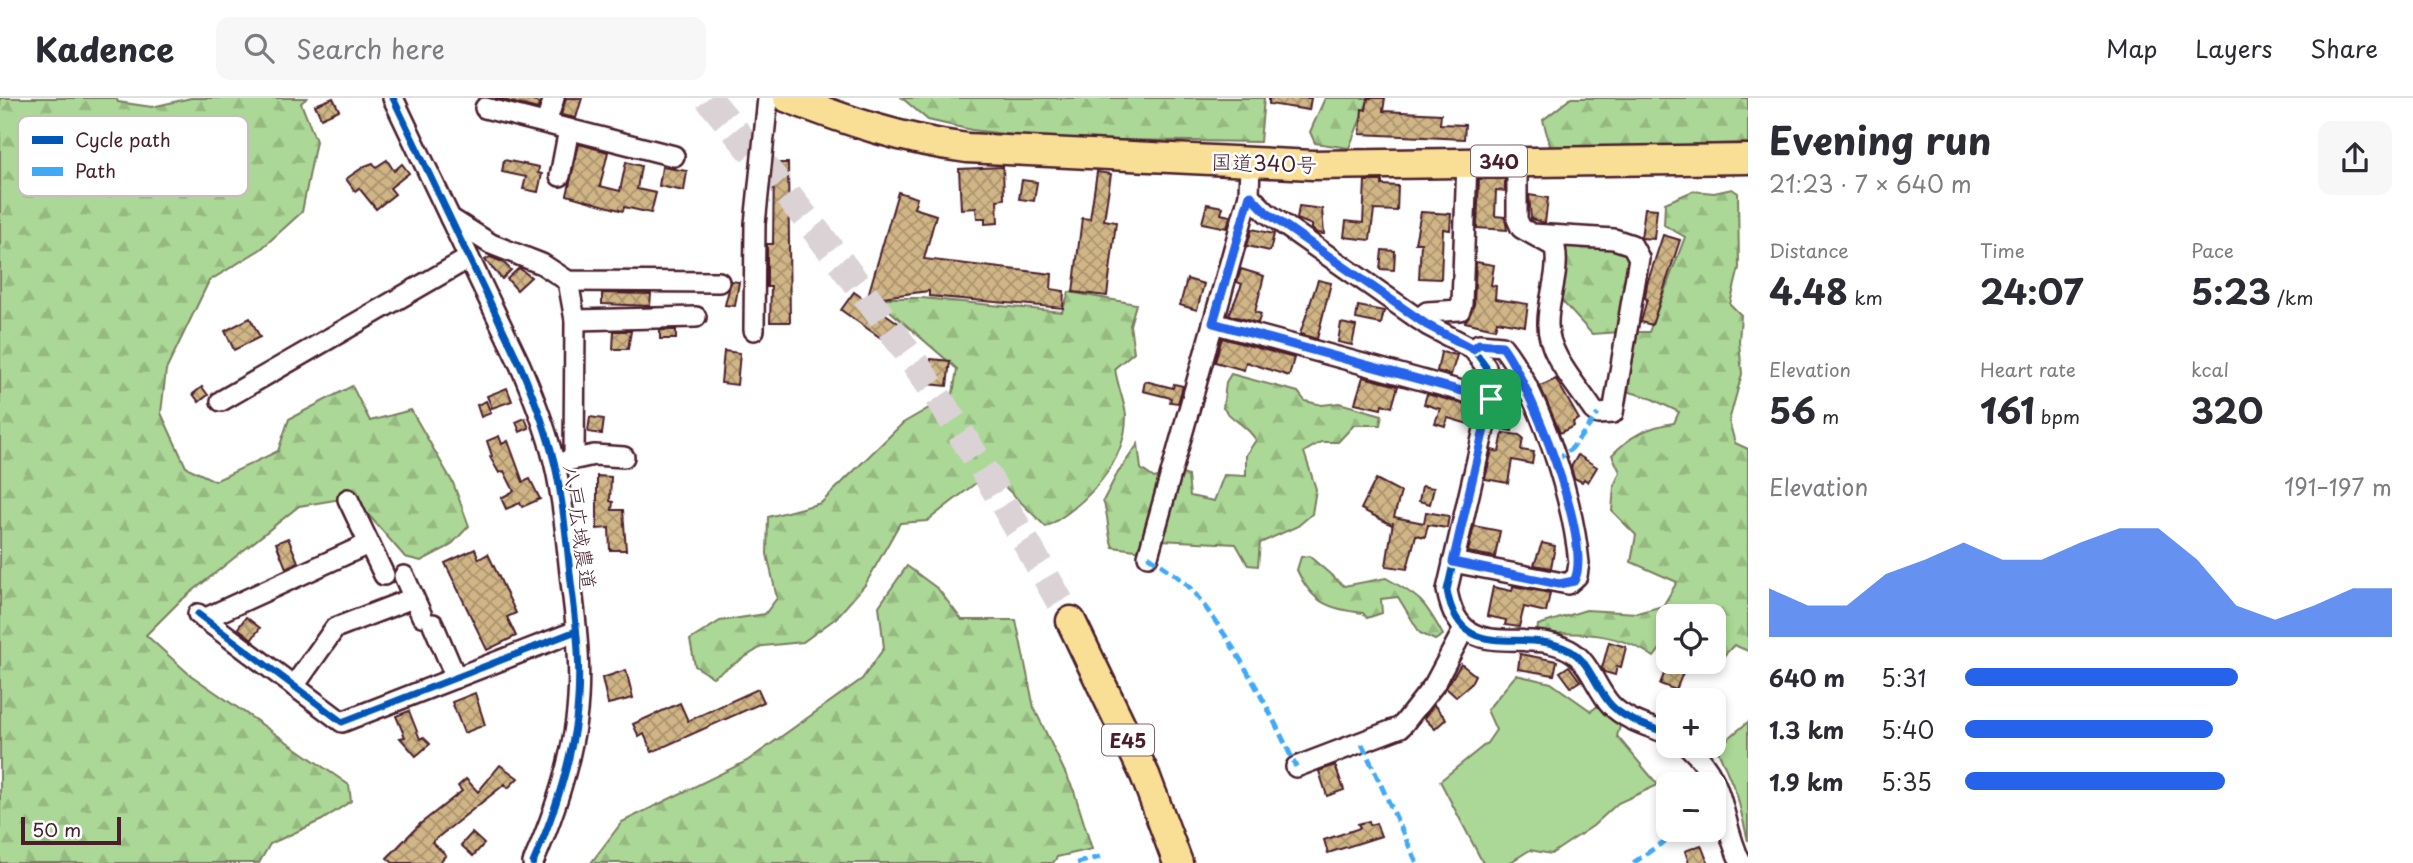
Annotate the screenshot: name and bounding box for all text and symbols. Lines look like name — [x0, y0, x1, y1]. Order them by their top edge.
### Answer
search box — [216, 17, 706, 80]
text: Kadence — [35, 23, 174, 73]
icon: search — [240, 29, 278, 67]
text: Search here — [296, 29, 445, 68]
text: Map — [2106, 30, 2157, 66]
text: Layers — [2195, 30, 2272, 66]
text: Share — [2310, 30, 2378, 66]
text: Evening run — [1769, 111, 1991, 168]
legend — [18, 116, 248, 196]
button: share — [2318, 121, 2392, 195]
text: Cycle path — [75, 125, 171, 153]
street label: 国道340号 — [1210, 144, 1318, 180]
road number: 340 — [1471, 146, 1527, 176]
text: Path — [75, 156, 116, 184]
text: 21:23 · 7 × 640 m — [1769, 166, 1972, 201]
text: Distance — [1769, 236, 1849, 264]
text: Time — [1980, 236, 2025, 264]
text: Pace — [2191, 236, 2234, 264]
text: 4.48 — [1769, 264, 1848, 317]
text: 24:07 — [1980, 264, 2083, 317]
text: 5:23 — [2191, 264, 2271, 317]
text: km — [1848, 283, 1883, 311]
text: /km — [2271, 283, 2313, 311]
text: Elevation — [1769, 355, 1851, 383]
text: Heart rate — [1980, 355, 2076, 383]
text: kcal — [2191, 355, 2229, 383]
pin — [1461, 369, 1521, 429]
icon: arrive — [1472, 380, 1510, 418]
text: 56 — [1769, 383, 1816, 436]
text: 161 — [1980, 383, 2035, 436]
text: 320 — [2191, 383, 2263, 436]
text: m — [1816, 402, 1839, 430]
text: bpm — [2035, 402, 2080, 430]
street label: 八戸広域農道 — [556, 462, 606, 592]
text: Elevation — [1769, 469, 1868, 504]
text: 191–197 m — [2284, 469, 2392, 504]
map controls — [1656, 604, 1726, 842]
button: locate — [1656, 604, 1726, 674]
text: 640 m — [1769, 660, 1845, 695]
text: 5:31 — [1881, 660, 1926, 695]
button: + — [1656, 688, 1726, 758]
text: 1.3 km — [1769, 712, 1844, 747]
text: 5:40 — [1881, 712, 1934, 747]
road number: E45 — [1102, 724, 1154, 755]
text: 1.9 km — [1769, 764, 1843, 799]
text: 5:35 — [1881, 764, 1932, 799]
button: − — [1656, 772, 1726, 842]
scale bar — [21, 814, 121, 846]
text: 50 m — [32, 815, 81, 843]

